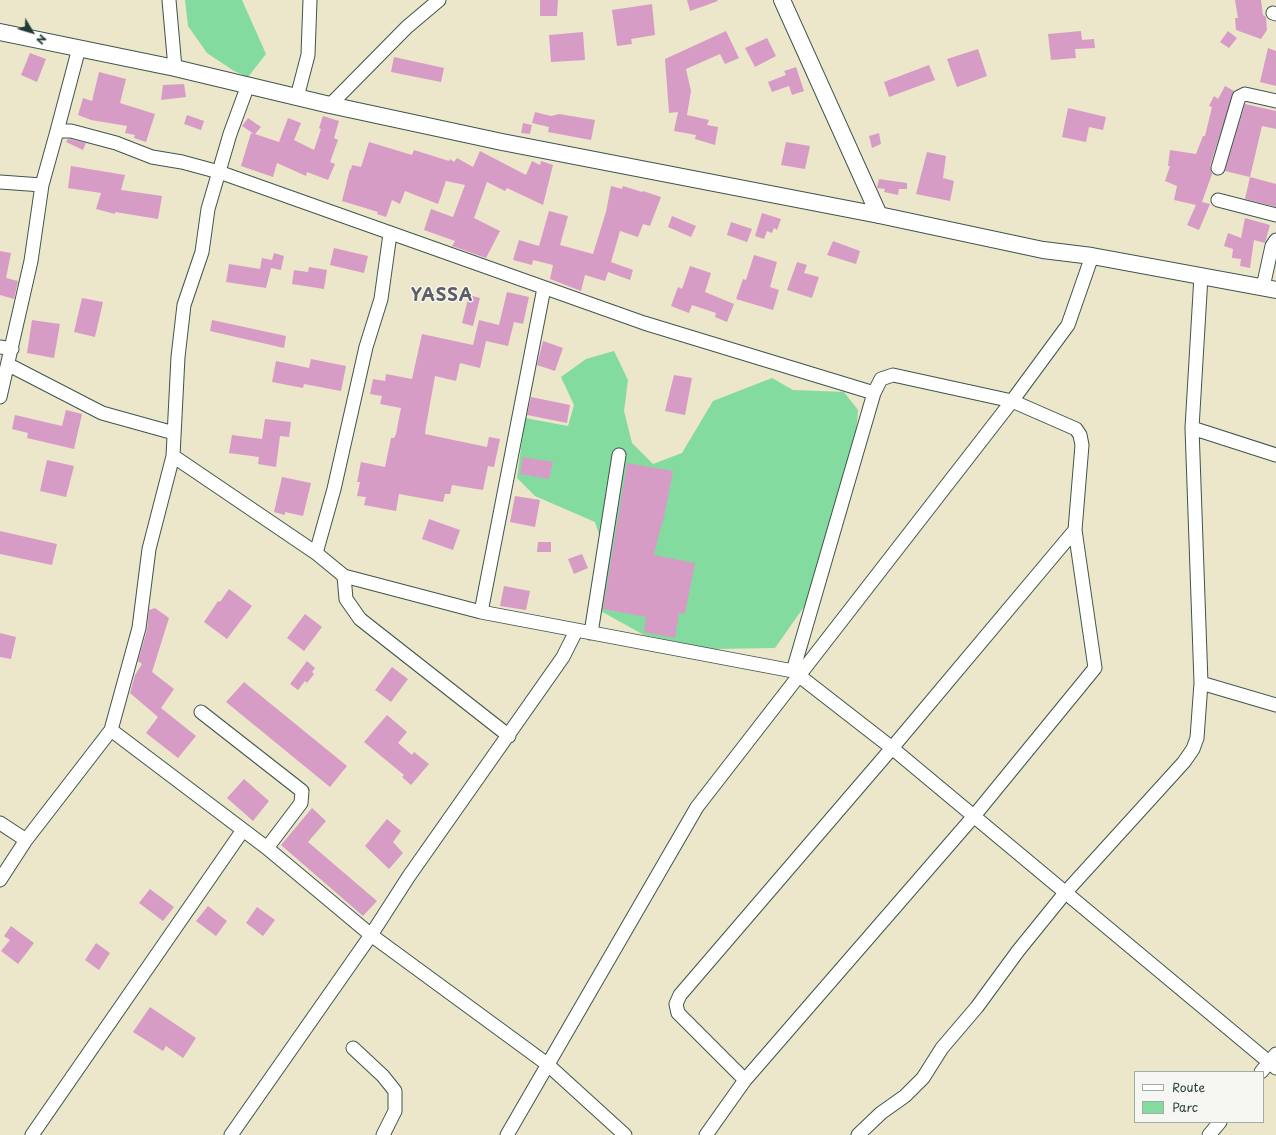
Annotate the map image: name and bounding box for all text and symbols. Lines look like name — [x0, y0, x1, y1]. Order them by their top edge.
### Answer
north arrow — [12, 12, 52, 52]
text: N — [32, 31, 51, 48]
district label: YASSA — [411, 286, 473, 306]
legend — [1134, 1071, 1264, 1123]
text: Route — [1172, 1078, 1205, 1096]
text: Parc — [1172, 1098, 1198, 1116]

